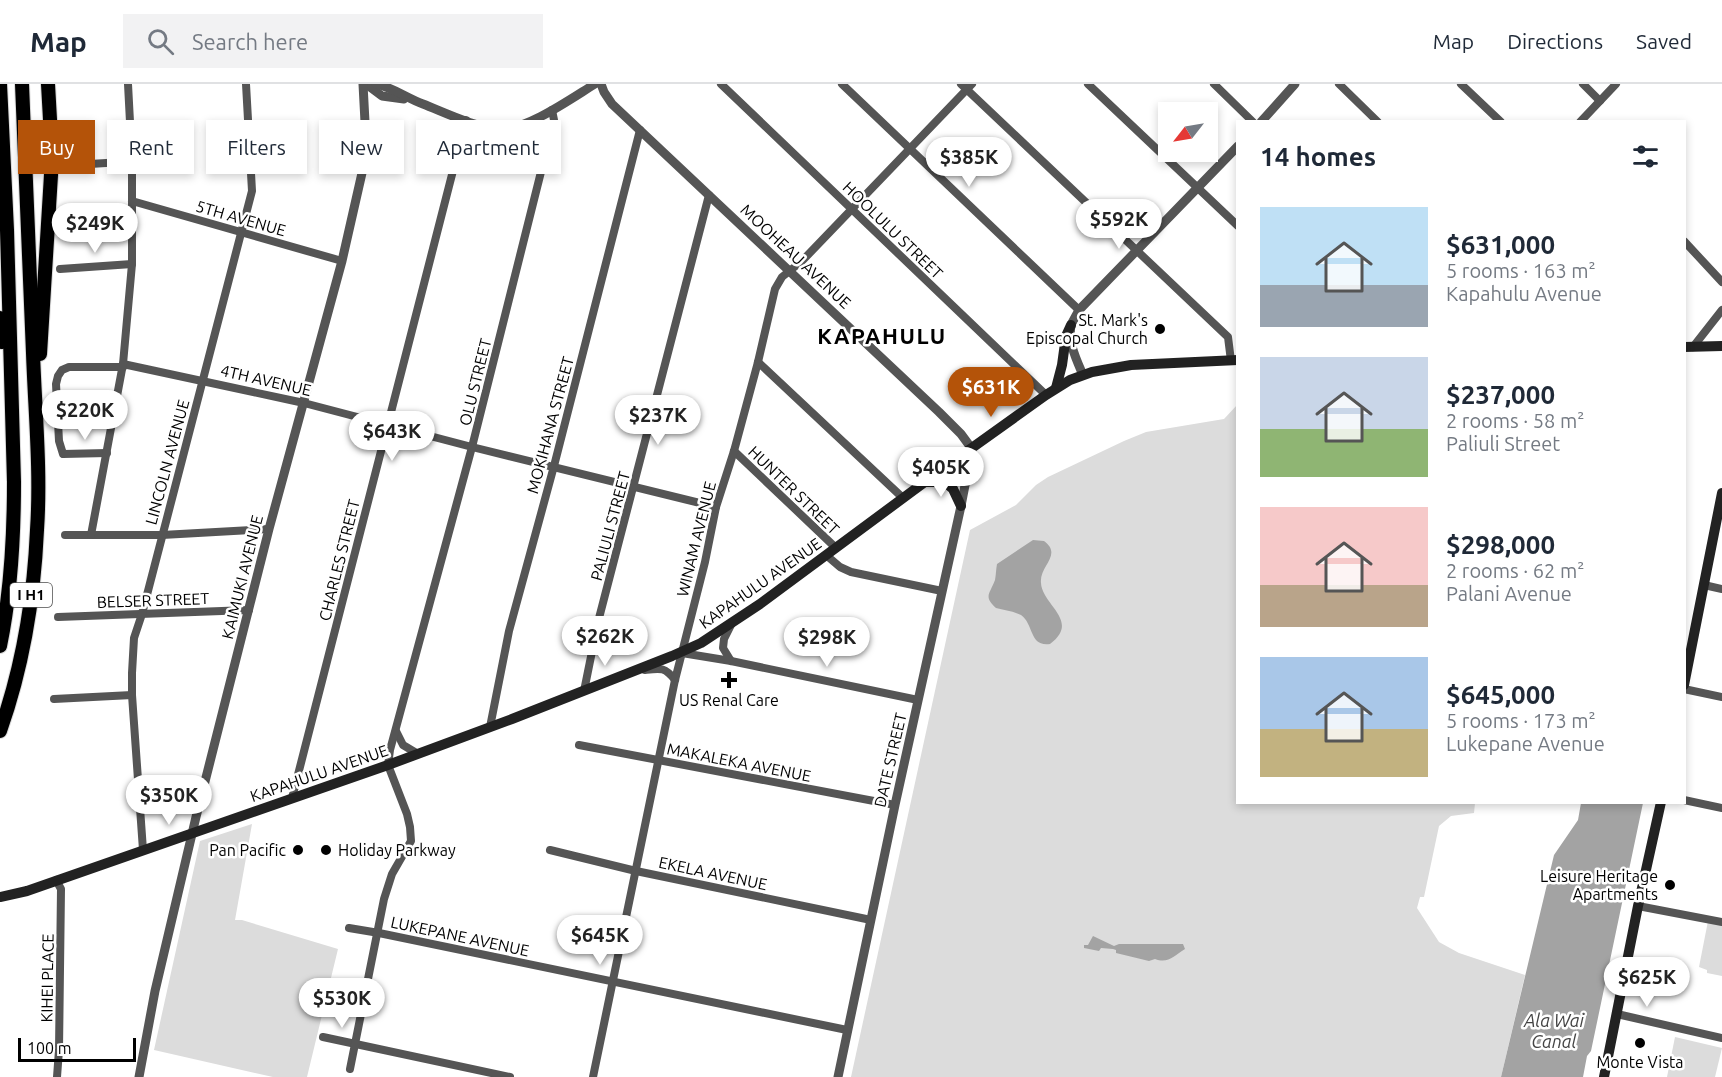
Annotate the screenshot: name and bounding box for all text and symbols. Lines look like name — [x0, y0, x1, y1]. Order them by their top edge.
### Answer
search box — [123, 14, 543, 68]
icon: search — [144, 25, 177, 58]
text: Map — [30, 26, 87, 57]
text: Search here — [192, 29, 308, 54]
text: Map — [1433, 29, 1474, 53]
text: Directions — [1507, 29, 1603, 53]
text: Saved — [1636, 29, 1692, 53]
north arrow — [1158, 102, 1218, 162]
map controls — [1158, 102, 1218, 162]
chip: Buy — [18, 120, 95, 174]
chip: Rent — [107, 120, 194, 174]
chip: Filters — [206, 120, 307, 174]
chip: New — [319, 120, 404, 174]
chip: Apartment — [416, 120, 561, 174]
pin: $385K — [927, 137, 1011, 188]
icon: filters — [1629, 140, 1662, 173]
text: 14 homes — [1260, 142, 1376, 171]
text: $385K — [940, 145, 998, 168]
street label: HOOLULU STREET — [839, 178, 947, 282]
street label: 5TH AVENUE — [194, 197, 288, 239]
pin: $592K — [1077, 199, 1161, 250]
street label: MOOHEAU AVENUE — [737, 200, 855, 312]
pin: $249K — [53, 203, 137, 254]
text: $592K — [1090, 207, 1148, 230]
text: $249K — [66, 211, 124, 234]
text: $631,000 — [1446, 230, 1555, 259]
icon: home — [1308, 231, 1380, 303]
text: 5 rooms · 163 m² — [1446, 259, 1596, 282]
text: Kapahulu Avenue — [1446, 282, 1602, 305]
place label: St. Mark's Episcopal Church — [1026, 311, 1148, 347]
marker: St. Mark's Episcopal Church — [1153, 322, 1167, 336]
district label: KAPAHULU — [817, 323, 947, 348]
street label: OLU STREET — [455, 336, 495, 427]
street label: MOKIHANA STREET — [523, 354, 577, 496]
street label: 4TH AVENUE — [219, 361, 313, 399]
pin: $631K — [949, 367, 1033, 418]
text: $631K — [962, 375, 1020, 398]
text: $237,000 — [1446, 380, 1555, 409]
icon: home — [1308, 381, 1380, 453]
pin: $220K — [43, 390, 127, 441]
pin: $237K — [616, 395, 700, 446]
street label: LINCOLN AVENUE — [142, 397, 192, 527]
text: $220K — [56, 398, 114, 421]
text: $237K — [629, 403, 687, 426]
text: 2 rooms · 58 m² — [1446, 409, 1584, 432]
pin: $643K — [350, 411, 434, 462]
text: $643K — [363, 419, 421, 442]
text: Paliuli Street — [1446, 432, 1560, 455]
street label: HUNTER STREET — [745, 442, 843, 538]
pin: $405K — [899, 447, 983, 498]
text: $405K — [912, 455, 970, 478]
street label: PALIULI STREET — [587, 469, 633, 583]
street label: WINAM AVENUE — [673, 479, 719, 599]
street label: CHARLES STREET — [315, 497, 363, 623]
street label: KAIMUKI AVENUE — [218, 513, 266, 641]
text: $298,000 — [1446, 530, 1555, 559]
icon: home — [1308, 531, 1380, 603]
street label: KAPAHULU AVENUE — [696, 534, 824, 632]
text: 2 rooms · 62 m² — [1446, 559, 1584, 582]
text: Palani Avenue — [1446, 582, 1572, 605]
road number: I H1 — [10, 583, 52, 607]
street label: BELSER STREET — [96, 589, 210, 611]
pin: $262K — [563, 616, 647, 667]
pin: $298K — [785, 617, 869, 668]
text: $262K — [576, 624, 634, 647]
text: $298K — [798, 625, 856, 648]
marker: US Renal Care — [720, 671, 738, 689]
text: $645,000 — [1446, 680, 1555, 709]
icon: home — [1308, 681, 1380, 753]
place label: US Renal Care — [679, 691, 779, 709]
text: 5 rooms · 173 m² — [1446, 709, 1596, 732]
street label: DATE STREET — [870, 711, 910, 809]
text: Lukepane Avenue — [1446, 732, 1605, 755]
street label: MAKALEKA AVENUE — [665, 739, 813, 785]
street label: KAPAHULU AVENUE — [248, 741, 390, 805]
pin: $350K — [127, 775, 211, 826]
text: $350K — [140, 783, 198, 806]
place label: Pan Pacific — [209, 841, 287, 859]
place label: Holiday Parkway — [338, 841, 456, 859]
marker: Pan Pacific — [291, 843, 305, 857]
marker: Holiday Parkway — [319, 843, 333, 857]
street label: EKELA AVENUE — [657, 853, 769, 893]
place label: Leisure Heritage Apartments — [1540, 867, 1658, 903]
marker: Leisure Heritage Apartments — [1663, 878, 1677, 892]
street label: LUKEPANE AVENUE — [389, 913, 531, 959]
pin: $645K — [558, 915, 642, 966]
text: $645K — [571, 923, 629, 946]
street label: KIHEI PLACE — [37, 933, 57, 1023]
pin: $625K — [1605, 957, 1689, 1008]
text: $625K — [1618, 965, 1676, 988]
pin: $530K — [300, 978, 384, 1029]
text: $530K — [313, 986, 371, 1009]
water label: Ala Wai Canal — [1523, 1010, 1585, 1051]
scale bar — [18, 1035, 136, 1062]
marker: Monte Vista — [1633, 1036, 1647, 1050]
text: 100 m — [27, 1039, 72, 1057]
place label: Monte Vista — [1596, 1053, 1684, 1071]

